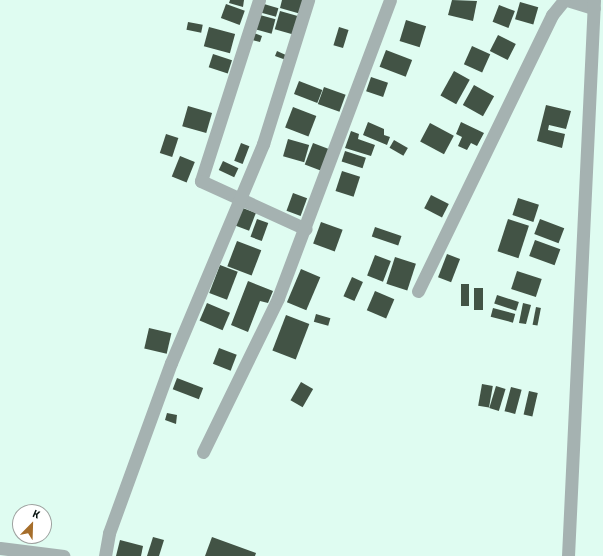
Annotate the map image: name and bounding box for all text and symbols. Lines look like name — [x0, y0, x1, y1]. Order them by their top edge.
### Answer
north arrow — [12, 504, 52, 544]
text: K — [30, 505, 42, 523]

